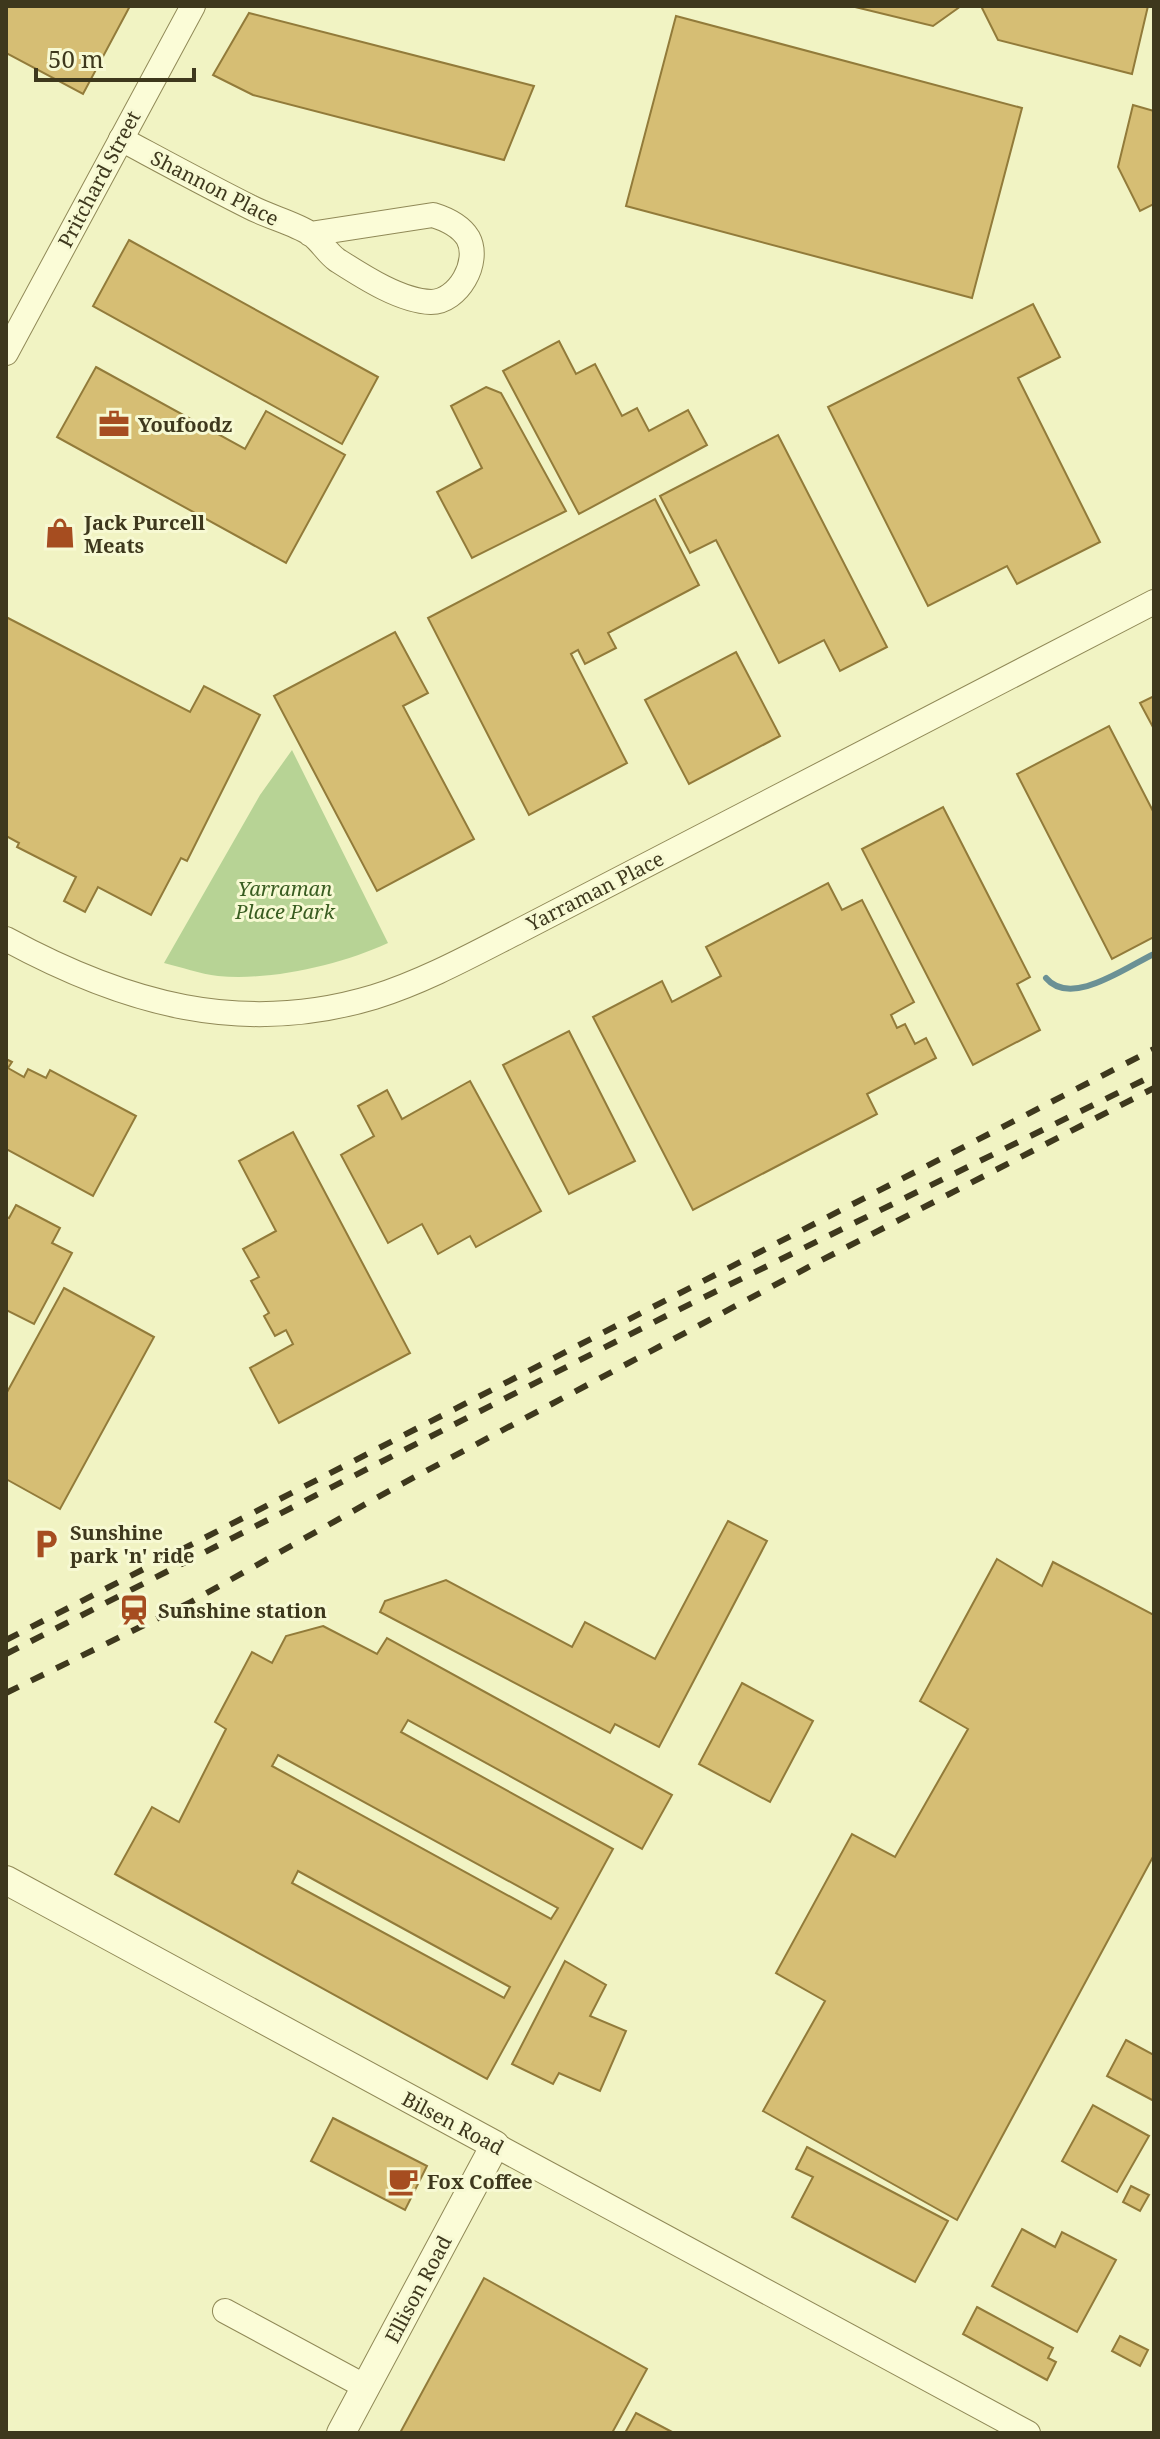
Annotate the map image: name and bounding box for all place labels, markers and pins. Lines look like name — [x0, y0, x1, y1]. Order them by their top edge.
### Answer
office icon: Youfoodz — [97, 407, 131, 441]
place label: Youfoodz — [138, 411, 232, 438]
place label: Jack Purcell Meats — [83, 509, 205, 559]
shop icon: Jack Purcell Meats — [43, 516, 77, 550]
place label: Sunshine park 'n' ride — [70, 1519, 195, 1569]
parking icon: Sunshine park 'n' ride — [29, 1527, 63, 1561]
station icon: Sunshine station — [117, 1593, 151, 1627]
place label: Sunshine station — [158, 1597, 327, 1624]
cafe icon: Fox Coffee — [386, 2164, 420, 2198]
place label: Fox Coffee — [427, 2168, 533, 2195]

